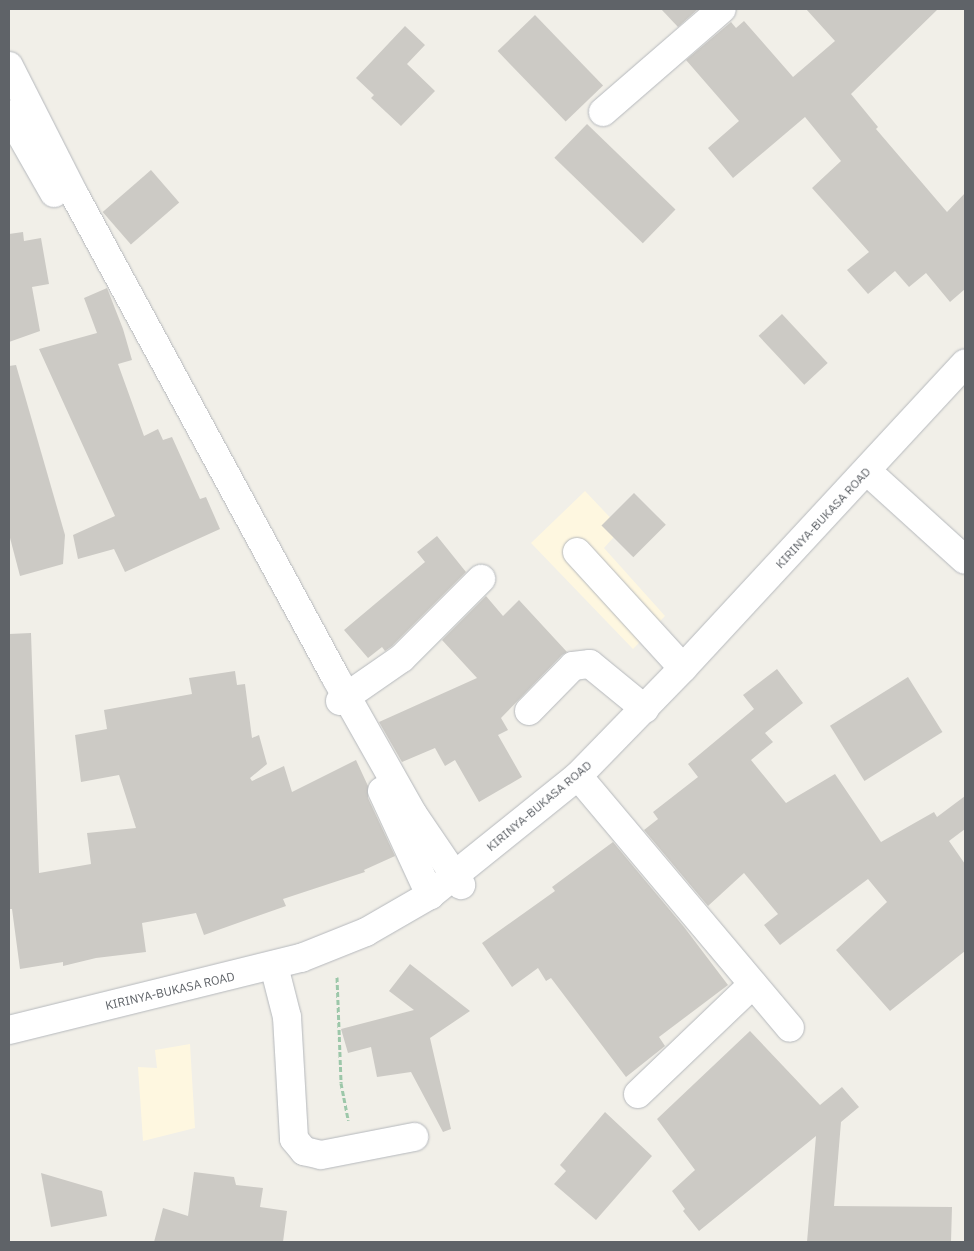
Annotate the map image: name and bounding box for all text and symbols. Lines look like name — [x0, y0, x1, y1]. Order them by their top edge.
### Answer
street label: KIRINYA-BUKASA ROAD — [773, 465, 873, 571]
street label: KIRINYA-BUKASA ROAD — [484, 758, 594, 854]
street label: KIRINYA-BUKASA ROAD — [104, 969, 236, 1013]

